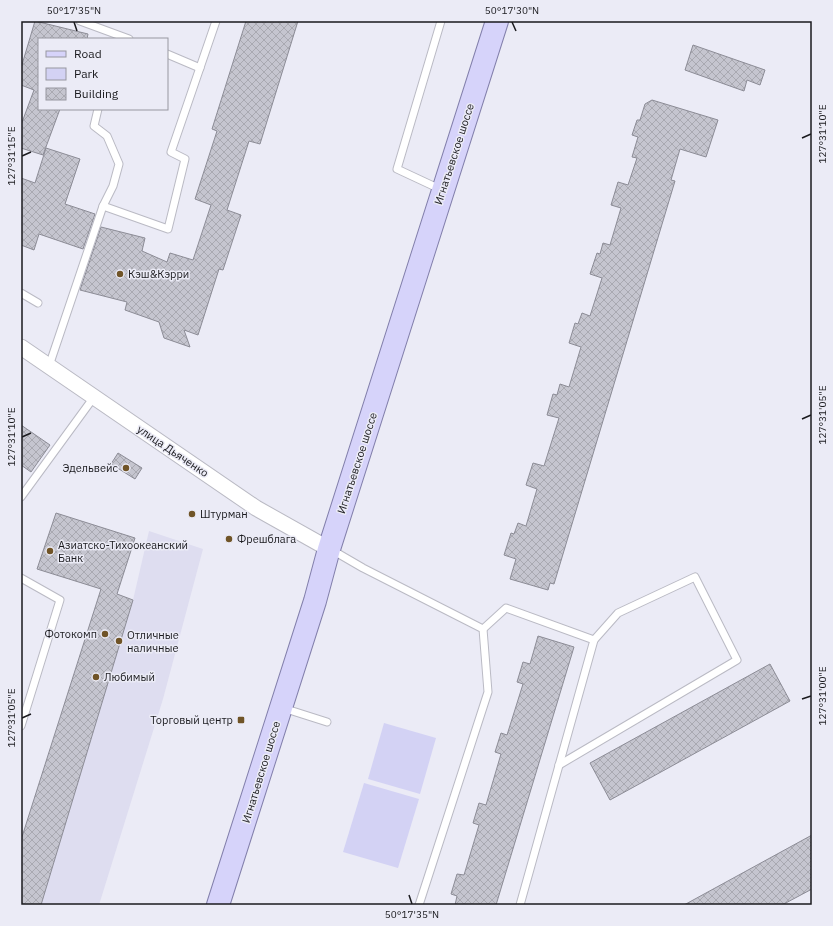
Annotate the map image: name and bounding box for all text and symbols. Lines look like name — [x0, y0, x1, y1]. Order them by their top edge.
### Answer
text: 50°17'35"N — [47, 4, 101, 17]
text: 50°17'30"N — [485, 4, 539, 17]
legend — [38, 38, 168, 110]
text: Road — [74, 46, 102, 61]
text: Park — [74, 66, 99, 81]
text: Building — [74, 86, 119, 101]
street label: Игнатьевское шоссе — [431, 101, 477, 207]
text: 127°31'10"E — [816, 104, 829, 164]
text: 127°31'15"E — [5, 126, 18, 186]
place label: Кэш&Кэрри — [128, 267, 189, 281]
marker: Кэш&Кэрри — [115, 269, 125, 279]
text: 127°31'05"E — [816, 385, 829, 445]
text: 127°31'10"E — [5, 407, 18, 467]
street label: Игнатьевское шоссе — [334, 410, 380, 516]
street label: улица Дьяченко — [135, 422, 211, 480]
place label: Эдельвейс — [62, 461, 118, 475]
marker: Эдельвейс — [121, 463, 131, 473]
place label: Штурман — [200, 507, 248, 521]
marker: Штурман — [187, 509, 197, 519]
place label: Фрешблага — [237, 532, 296, 546]
marker: Фрешблага — [224, 534, 234, 544]
place label: Азиатско-Тихоокеанский Банк — [58, 538, 188, 565]
marker: Азиатско-Тихоокеанский Банк — [45, 546, 55, 556]
place label: Фотокомп — [44, 627, 97, 641]
place label: Отличные наличные — [127, 628, 179, 655]
marker: Фотокомп — [100, 629, 110, 639]
marker: Отличные наличные — [114, 636, 124, 646]
text: 127°31'00"E — [816, 666, 829, 726]
place label: Любимый — [104, 670, 155, 684]
marker: Любимый — [91, 672, 101, 682]
text: 127°31'05"E — [5, 688, 18, 748]
place label: Торговый центр — [150, 713, 233, 727]
marker: Торговый центр — [236, 715, 246, 725]
street label: Игнатьевское шоссе — [239, 719, 283, 825]
text: 50°17'35"N — [385, 908, 439, 921]

